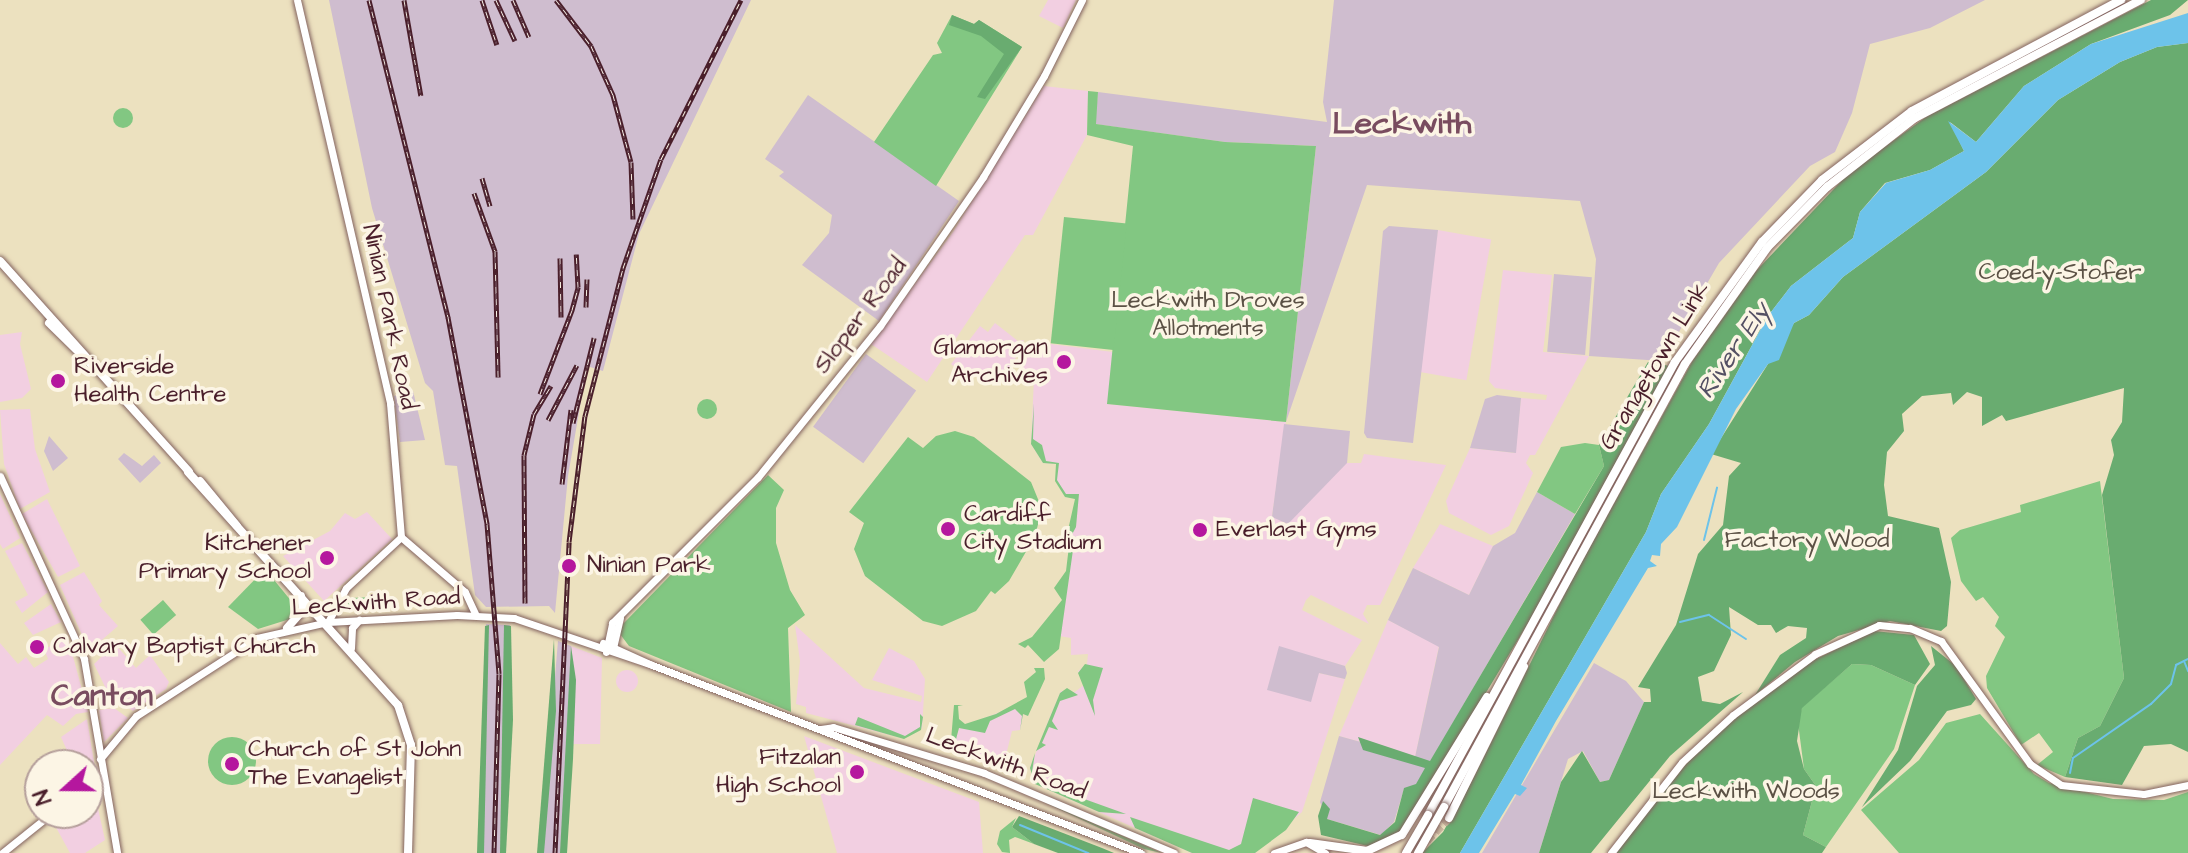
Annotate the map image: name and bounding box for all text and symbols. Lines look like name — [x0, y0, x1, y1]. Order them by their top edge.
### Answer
district label: Leckwith — [1333, 105, 1471, 143]
street label: Ninian Park Road — [355, 222, 423, 412]
street label: Sloper Road — [808, 253, 914, 379]
park label: Coed-y-Stofer — [1979, 259, 2141, 287]
street label: Grangetown Link — [1594, 277, 1716, 455]
park label: Leckwith Droves Allotments — [1111, 287, 1305, 343]
water label: River Ely — [1691, 297, 1777, 405]
place label: Glamorgan Archives — [933, 334, 1048, 390]
place label: Riverside Health Centre — [74, 353, 227, 409]
marker: Glamorgan Archives — [1055, 353, 1073, 371]
marker: Riverside Health Centre — [49, 372, 67, 390]
place label: Cardiff City Stadium — [964, 501, 1101, 557]
place label: Everlast Gyms — [1216, 516, 1377, 544]
marker: Cardiff City Stadium — [939, 520, 957, 538]
marker: Everlast Gyms — [1191, 521, 1209, 539]
park label: Factory Wood — [1724, 527, 1890, 555]
place label: Kitchener Primary School — [139, 530, 311, 586]
marker: Kitchener Primary School — [318, 549, 336, 567]
place label: Ninian Park — [587, 552, 711, 580]
marker: Ninian Park — [558, 555, 580, 577]
street label: Leckwith Road — [291, 583, 461, 623]
place label: Calvary Baptist Church — [53, 633, 315, 661]
marker: Calvary Baptist Church — [28, 638, 46, 656]
district label: Canton — [51, 677, 153, 715]
street label: Leckwith Road — [922, 722, 1090, 806]
place label: Church of St John The Evangelist — [248, 736, 461, 792]
place label: Fitzalan High School — [716, 744, 841, 800]
north arrow — [24, 749, 104, 829]
marker: Church of St John The Evangelist — [223, 755, 241, 773]
marker: Fitzalan High School — [848, 763, 866, 781]
park label: Leckwith Woods — [1652, 778, 1840, 806]
text: N — [26, 785, 60, 809]

